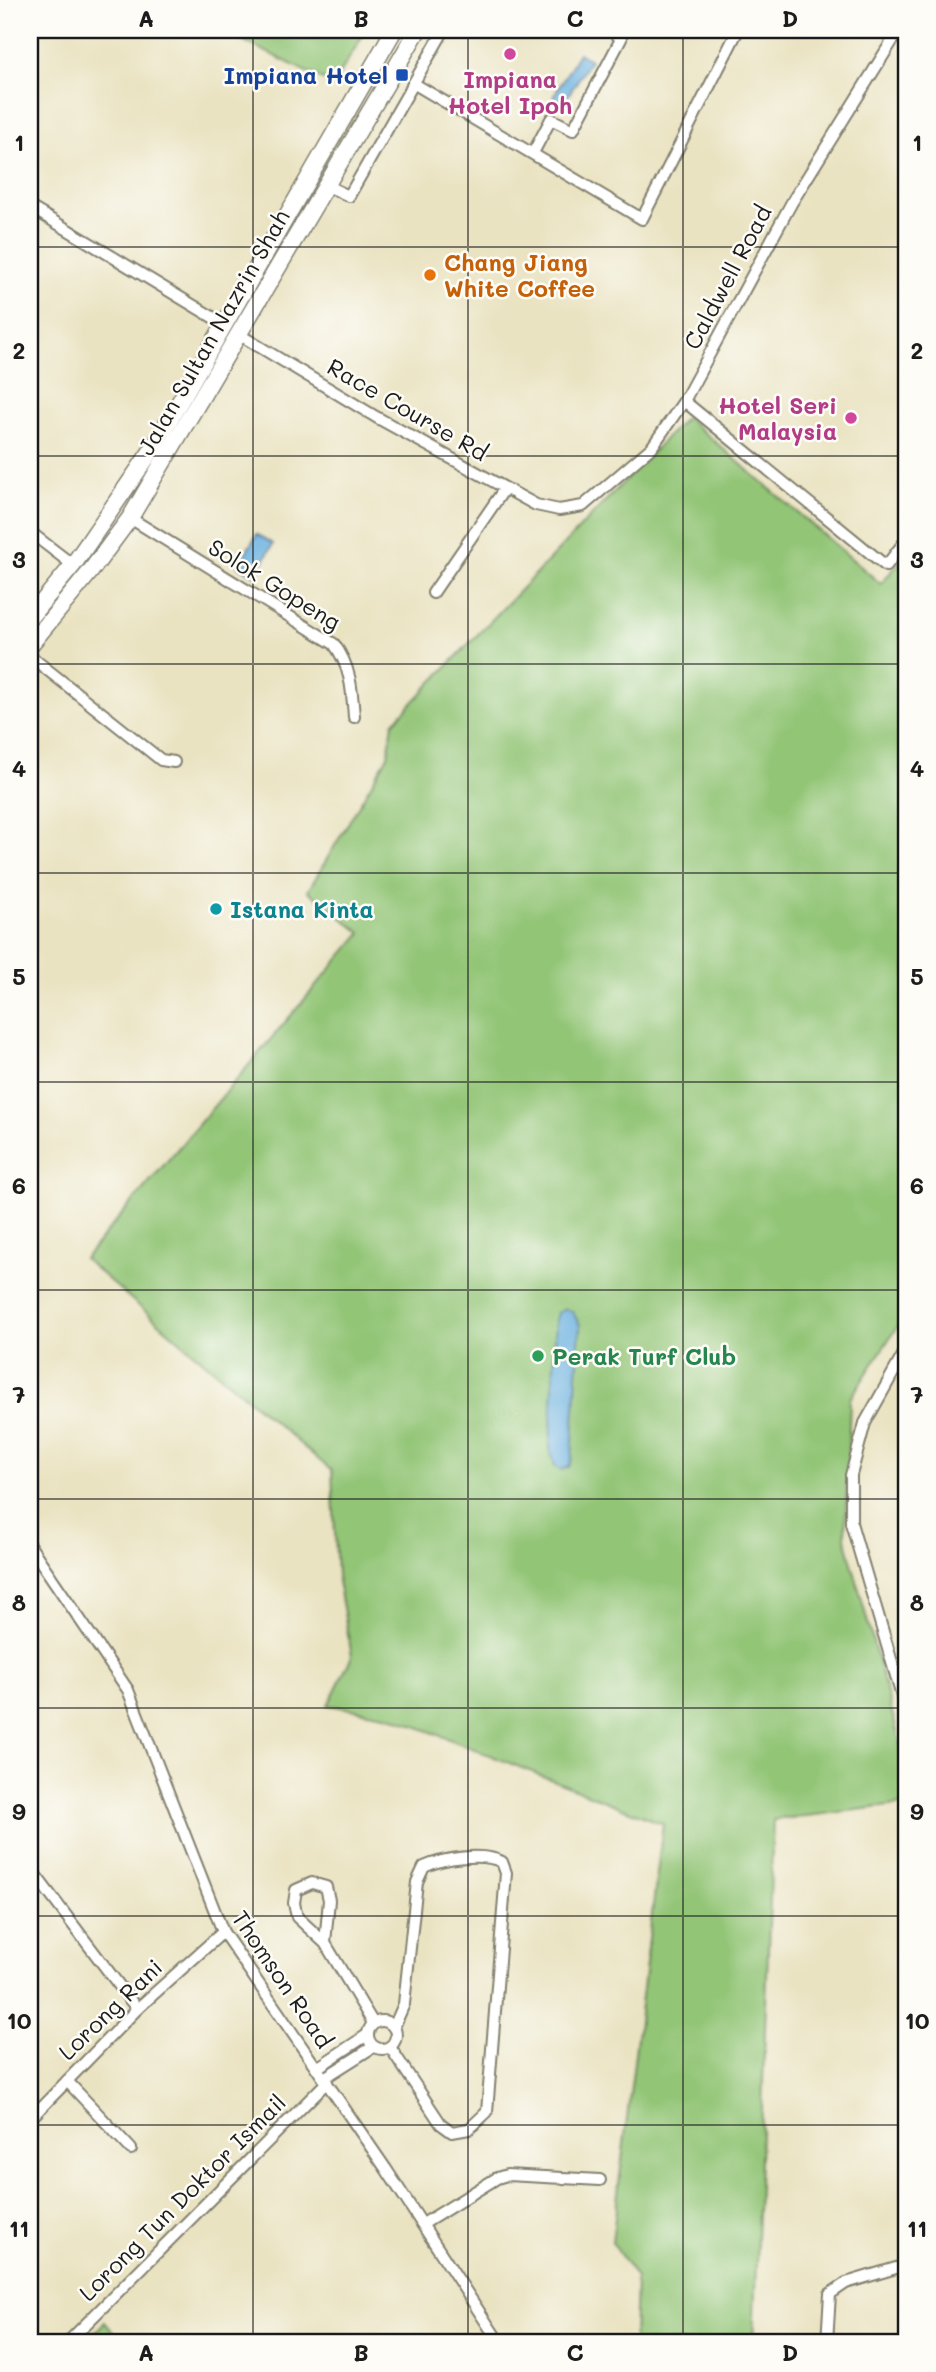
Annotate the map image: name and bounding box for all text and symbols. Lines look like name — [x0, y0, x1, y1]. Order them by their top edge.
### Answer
text: A — [138, 3, 154, 33]
text: B — [353, 3, 369, 33]
text: C — [566, 3, 584, 33]
text: D — [782, 3, 798, 33]
marker: Impiana Hotel Ipoh — [502, 46, 518, 62]
place label: Impiana Hotel — [223, 60, 388, 90]
place label: Impiana Hotel Ipoh — [448, 64, 572, 120]
marker: Impiana Hotel — [394, 67, 410, 83]
text: 1 — [14, 127, 24, 157]
text: 1 — [912, 127, 922, 157]
street label: Caldwell Road — [676, 200, 778, 354]
street label: Jalan Sultan Nazrin Shah — [130, 204, 296, 460]
place label: Chang Jiang White Coffee — [444, 247, 595, 303]
marker: Chang Jiang White Coffee — [422, 267, 438, 283]
text: 2 — [13, 335, 25, 365]
text: 2 — [911, 335, 923, 365]
street label: Race Course Rd — [322, 351, 494, 467]
place label: Hotel Seri Malaysia — [718, 390, 837, 446]
marker: Hotel Seri Malaysia — [843, 410, 859, 426]
street label: Solok Gopeng — [203, 531, 347, 637]
text: 3 — [12, 544, 26, 574]
text: 3 — [910, 544, 924, 574]
text: 4 — [12, 753, 26, 783]
text: 4 — [910, 753, 924, 783]
place label: Istana Kinta — [230, 894, 374, 924]
marker: Istana Kinta — [208, 901, 224, 917]
text: 5 — [12, 961, 26, 991]
text: 5 — [910, 961, 924, 991]
text: 6 — [12, 1170, 26, 1200]
text: 6 — [910, 1170, 924, 1200]
place label: Perak Turf Club — [552, 1341, 736, 1371]
marker: Perak Turf Club — [530, 1348, 546, 1364]
text: 7 — [13, 1379, 26, 1409]
text: 7 — [911, 1379, 924, 1409]
text: 8 — [12, 1587, 26, 1617]
text: 8 — [910, 1587, 924, 1617]
text: 9 — [12, 1796, 26, 1826]
text: 9 — [910, 1796, 924, 1826]
street label: Thomson Road — [226, 1904, 340, 2054]
street label: Lorong Rani — [52, 1952, 168, 2066]
text: 10 — [7, 2005, 32, 2035]
text: 10 — [905, 2005, 930, 2035]
street label: Lorong Tun Doktor Ismail — [72, 2087, 292, 2307]
text: 11 — [9, 2213, 29, 2243]
text: 11 — [907, 2213, 927, 2243]
text: A — [138, 2337, 154, 2367]
text: B — [353, 2337, 369, 2367]
text: C — [566, 2337, 584, 2367]
text: D — [782, 2337, 798, 2367]

